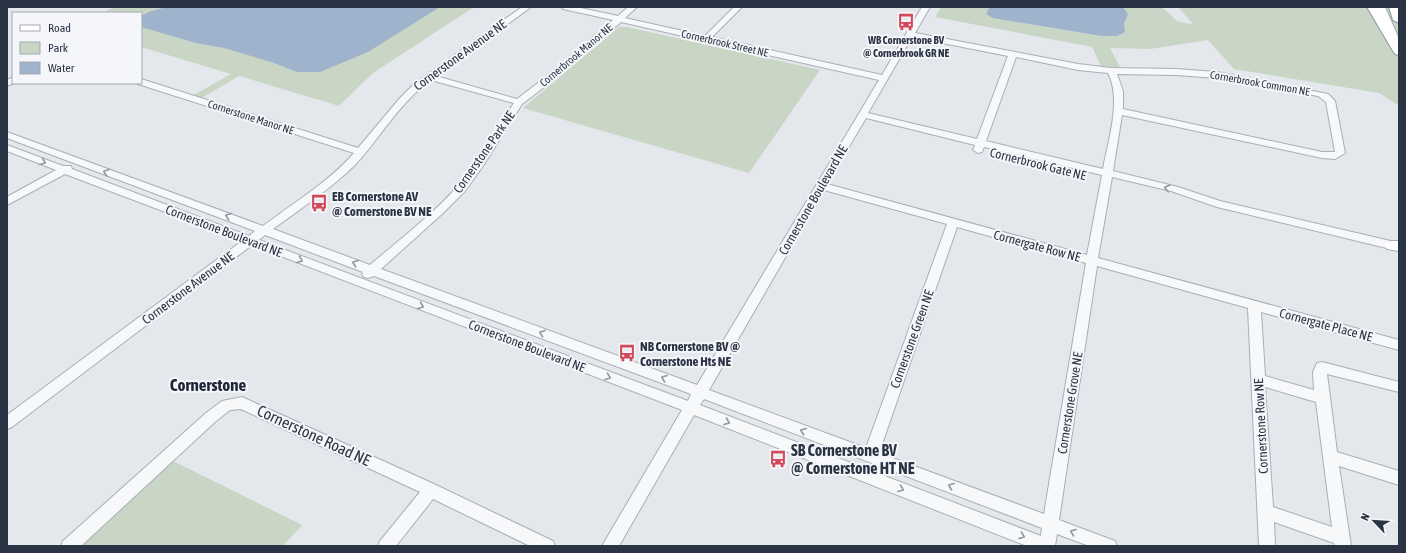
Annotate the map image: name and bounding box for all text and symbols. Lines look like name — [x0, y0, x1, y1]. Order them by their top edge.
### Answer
legend — [12, 12, 142, 84]
bus stop icon: WB Cornerstone BV @ Cornerbrook GR NE — [896, 12, 916, 32]
street label: Cornerstone Avenue NE — [411, 16, 510, 94]
text: Road — [48, 21, 71, 35]
street label: Cornerbrook Manor NE — [537, 21, 615, 89]
street label: Cornerbrook Street NE — [680, 27, 770, 59]
place label: WB Cornerstone BV @ Cornerbrook GR NE — [863, 34, 949, 59]
text: Park — [48, 41, 69, 55]
text: Water — [48, 61, 75, 75]
street label: Cornerbrook Common NE — [1209, 68, 1311, 98]
street label: Cornerstone Manor NE — [206, 97, 296, 137]
street label: Cornerstone Park NE — [450, 108, 518, 196]
street label: Cornerstone Boulevard NE — [775, 142, 851, 257]
street label: Cornerbrook Gate NE — [988, 145, 1088, 183]
one-way arrow — [40, 158, 47, 166]
one-way arrow — [103, 168, 110, 176]
one-way arrow — [1163, 184, 1170, 192]
place label: EB Cornerstone AV @ Cornerstone BV NE — [332, 189, 432, 219]
bus stop icon: EB Cornerstone AV @ Cornerstone BV NE — [309, 193, 329, 213]
street label: Cornerstone Boulevard NE — [163, 202, 285, 260]
one-way arrow — [225, 213, 232, 221]
street label: Cornergate Row NE — [992, 227, 1083, 265]
street label: Cornerstone Avenue NE — [139, 248, 237, 327]
one-way arrow — [296, 255, 303, 263]
one-way arrow — [351, 260, 358, 268]
street label: Cornerstone Green NE — [887, 287, 937, 390]
one-way arrow — [418, 301, 425, 309]
street label: Cornergate Place NE — [1278, 305, 1375, 345]
street label: Cornerstone Boulevard NE — [466, 317, 588, 375]
one-way arrow — [539, 329, 546, 338]
place label: NB Cornerstone BV @ Cornerstone Hts NE — [640, 339, 740, 369]
bus stop icon: NB Cornerstone BV @ Cornerstone Hts NE — [617, 343, 637, 363]
street label: Cornerstone Grove NE — [1055, 351, 1086, 455]
one-way arrow — [605, 372, 612, 380]
district label: Cornerstone — [170, 375, 246, 395]
one-way arrow — [660, 375, 667, 383]
street label: Cornerstone Row NE — [1251, 378, 1271, 474]
street label: Cornerstone Road NE — [254, 401, 374, 469]
one-way arrow — [724, 418, 731, 426]
one-way arrow — [800, 427, 807, 435]
place label: SB Cornerstone BV @ Cornerstone HT NE — [791, 441, 915, 477]
bus stop icon: SB Cornerstone BV @ Cornerstone HT NE — [768, 449, 788, 469]
one-way arrow — [948, 483, 955, 491]
one-way arrow — [897, 485, 904, 493]
north arrow — [1354, 501, 1394, 541]
text: N — [1358, 511, 1372, 522]
one-way arrow — [1069, 529, 1077, 537]
one-way arrow — [1018, 532, 1025, 540]

